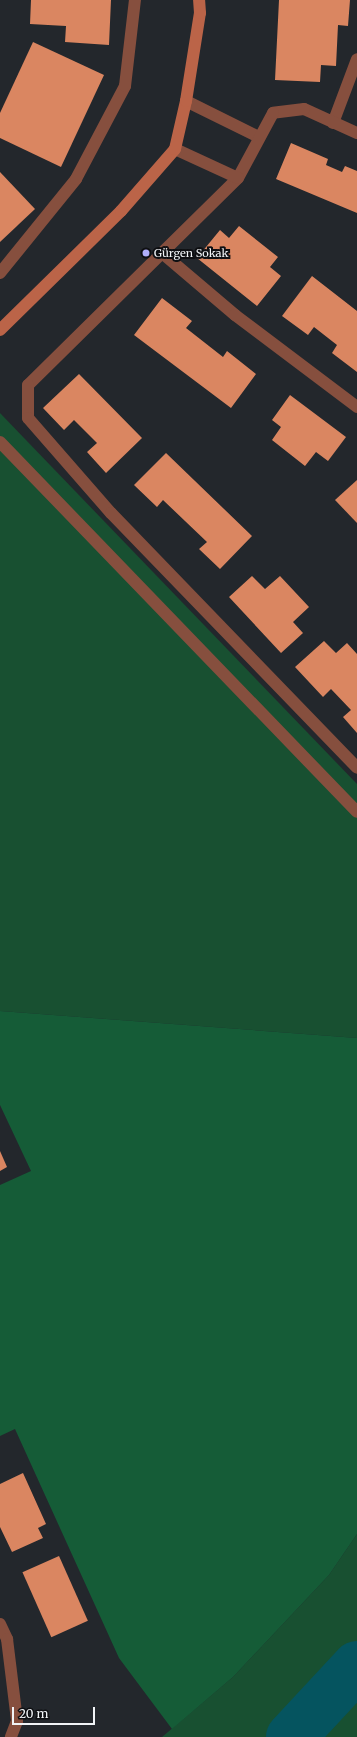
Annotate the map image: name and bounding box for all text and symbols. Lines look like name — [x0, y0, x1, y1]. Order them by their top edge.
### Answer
place label: Gürgen Sokak — [154, 246, 228, 260]
marker: Gürgen Sokak — [141, 248, 151, 258]
scale bar — [14, 1699, 97, 1725]
text: 20 m — [19, 1706, 48, 1721]

